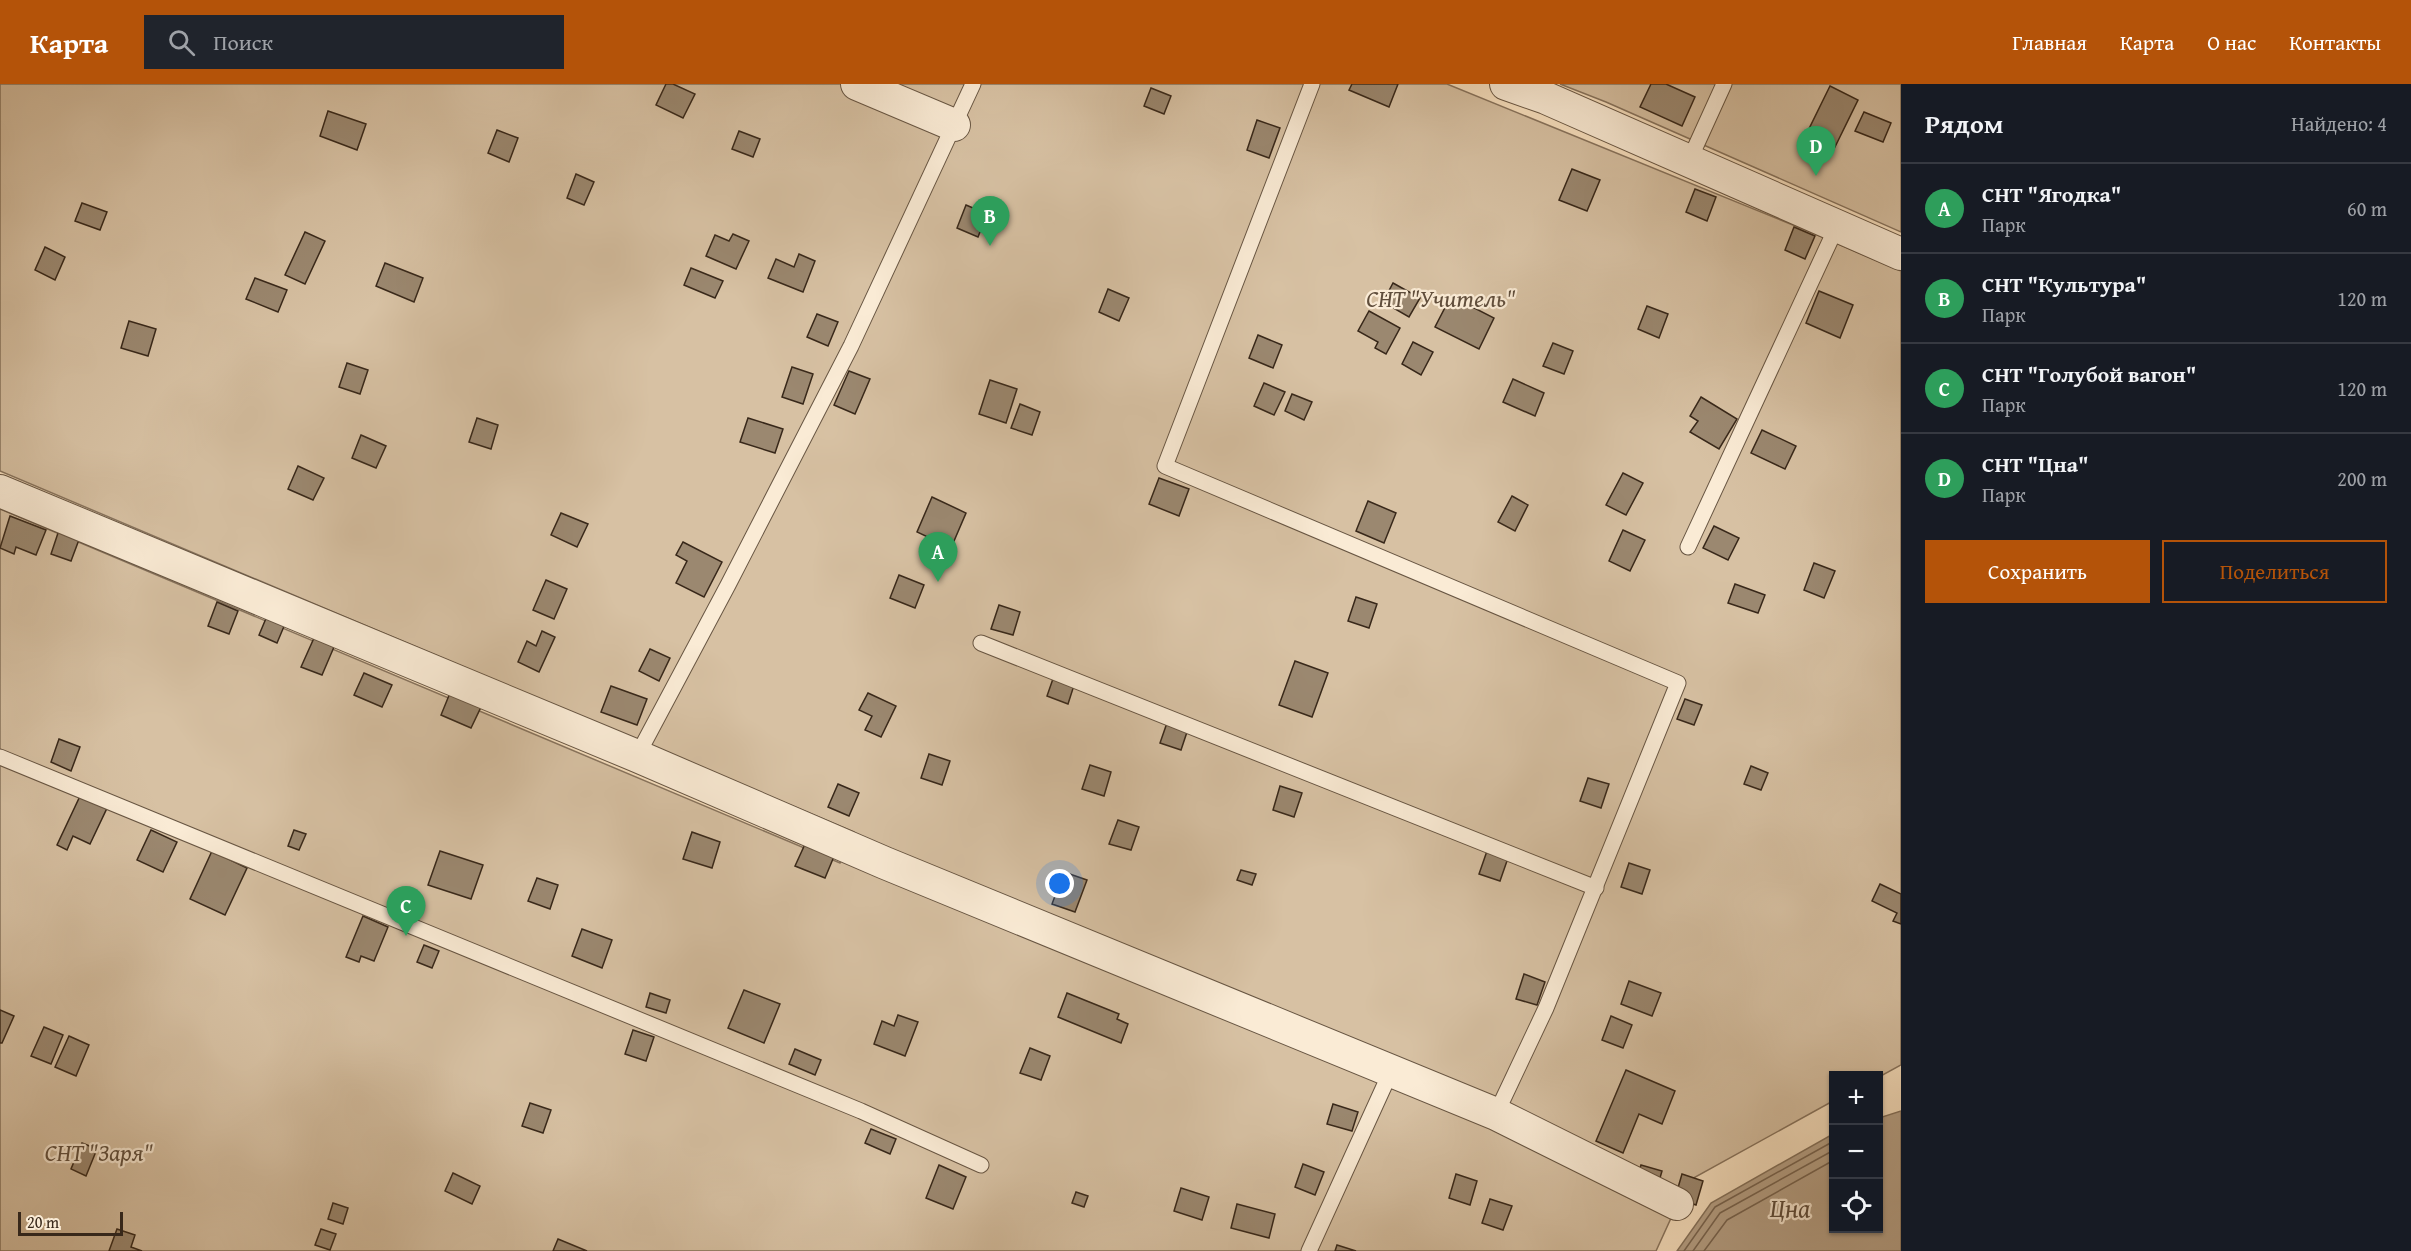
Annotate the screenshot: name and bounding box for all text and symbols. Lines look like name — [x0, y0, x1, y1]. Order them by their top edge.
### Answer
search box — [144, 15, 564, 69]
text: Карта — [30, 22, 108, 63]
icon: search — [165, 26, 198, 59]
text: Поиск — [213, 26, 273, 58]
text: Главная — [2012, 27, 2087, 58]
text: Карта — [2120, 27, 2174, 58]
text: О нас — [2207, 27, 2256, 58]
text: Контакты — [2289, 27, 2381, 58]
text: Рядом — [1925, 104, 2003, 143]
text: Найдено: 4 — [2291, 109, 2387, 138]
pin: D — [1796, 126, 1836, 176]
text: СНТ "Ягодка" — [1982, 178, 2121, 210]
text: A — [1938, 194, 1951, 223]
text: 60 m — [2347, 194, 2387, 223]
pin: B — [970, 196, 1010, 246]
text: Парк — [1982, 210, 2026, 239]
text: СНТ "Культура" — [1982, 268, 2146, 300]
park label: СНТ "Учитель" — [1366, 281, 1516, 316]
text: B — [1938, 284, 1951, 313]
text: 120 m — [2337, 284, 2387, 313]
text: Парк — [1982, 300, 2026, 329]
text: СНТ "Голубой вагон" — [1982, 358, 2196, 390]
text: C — [1939, 374, 1950, 403]
text: 120 m — [2337, 374, 2387, 403]
text: Парк — [1982, 390, 2026, 419]
text: СНТ "Цна" — [1982, 448, 2089, 480]
text: D — [1938, 464, 1951, 493]
text: 200 m — [2337, 464, 2387, 493]
text: Парк — [1982, 480, 2026, 509]
pin: A — [918, 532, 958, 582]
button: Сохранить — [1925, 540, 2150, 603]
button: Поделиться — [2162, 540, 2387, 603]
your location — [1045, 869, 1074, 898]
pin: C — [386, 886, 426, 936]
map controls — [1829, 1071, 1883, 1233]
button: + — [1829, 1071, 1883, 1125]
button: − — [1829, 1125, 1883, 1179]
park label: СНТ "Заря" — [45, 1135, 154, 1170]
button: locate — [1829, 1179, 1883, 1233]
water label: Цна — [1770, 1188, 1810, 1227]
scale bar — [18, 1209, 123, 1236]
text: 20 m — [27, 1210, 59, 1234]

